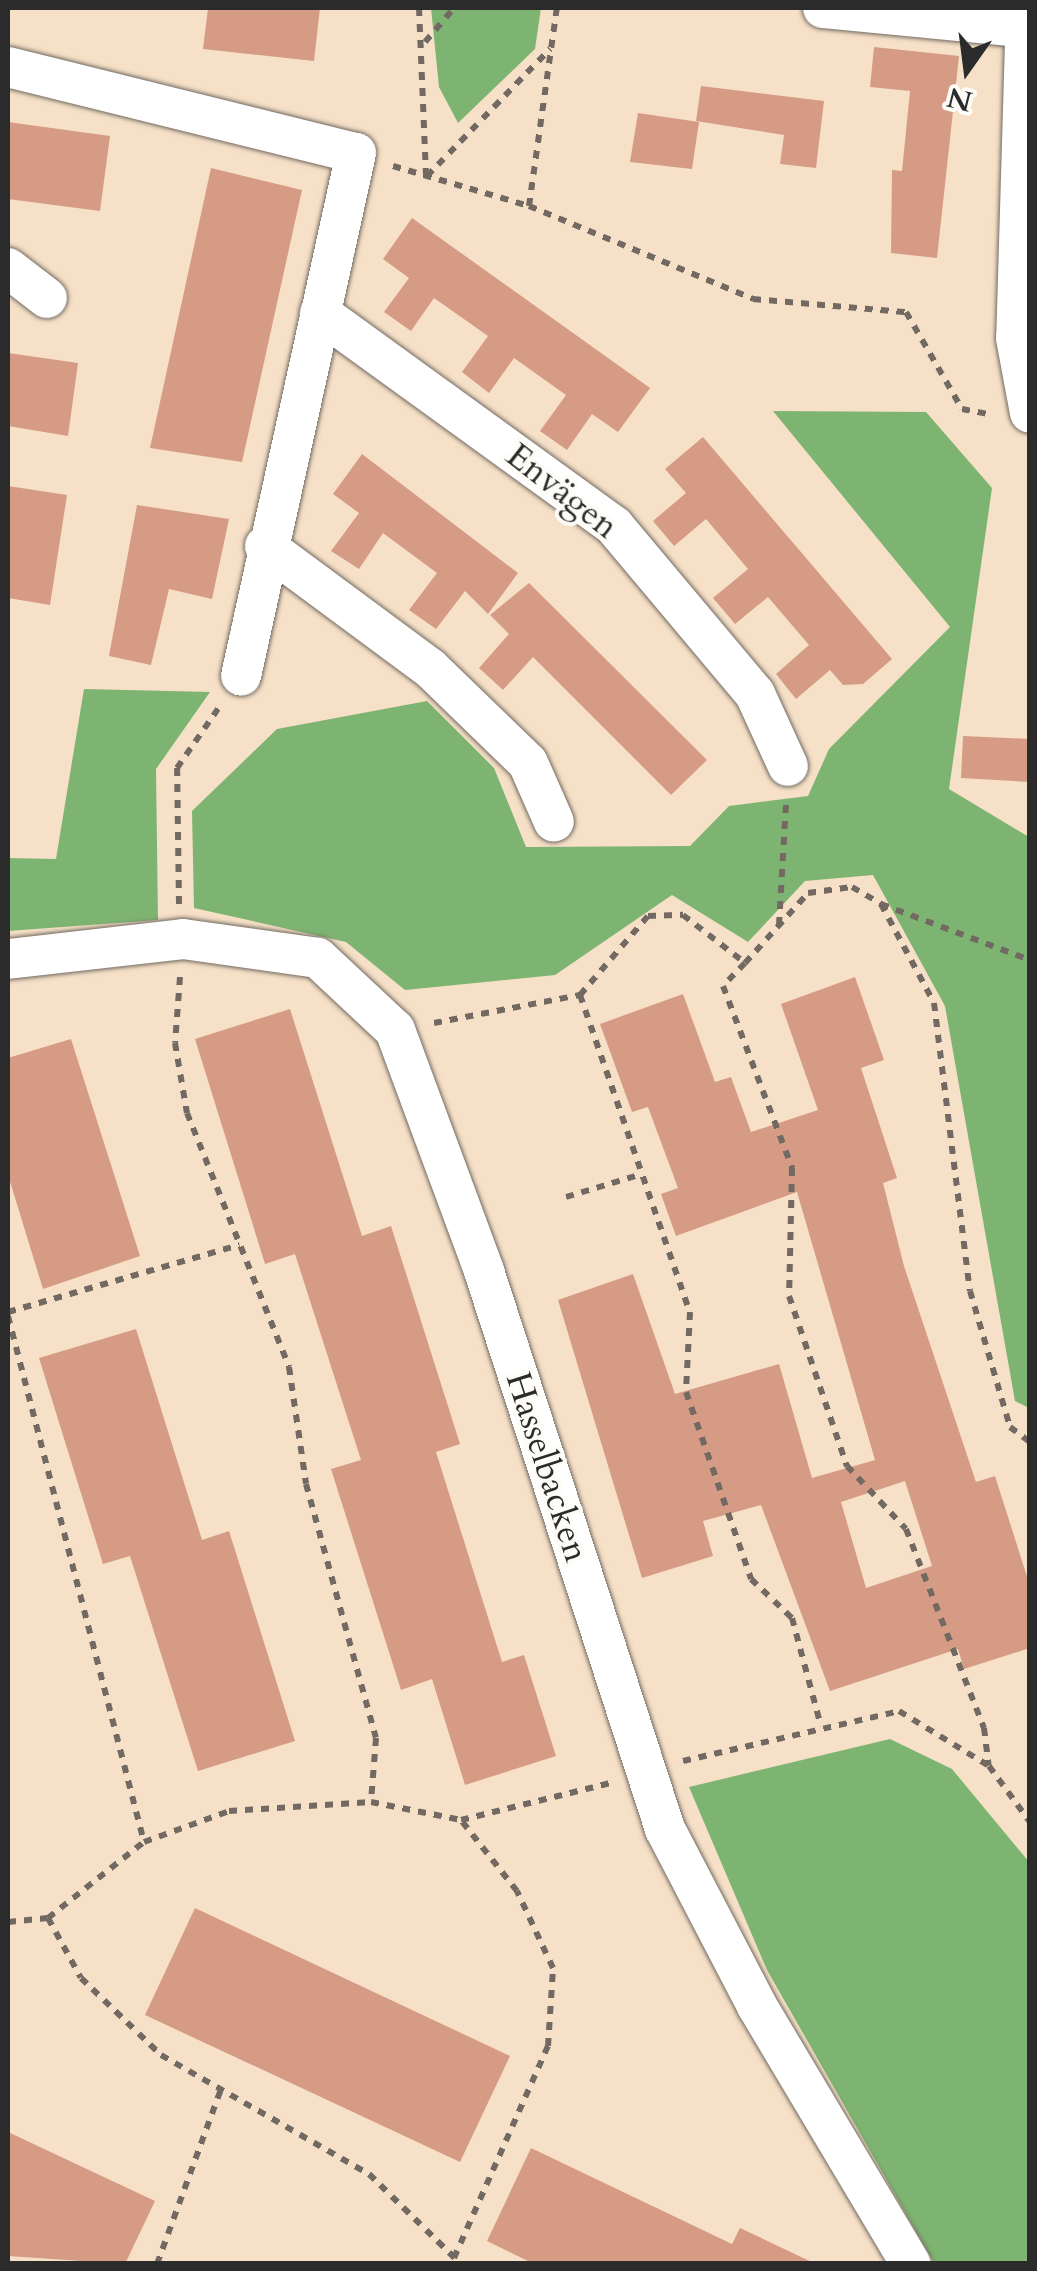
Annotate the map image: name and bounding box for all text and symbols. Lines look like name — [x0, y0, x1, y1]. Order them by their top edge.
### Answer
north arrow — [917, 20, 1017, 120]
text: N — [943, 78, 976, 120]
street label: Envägen — [498, 434, 626, 548]
street label: Hasselbacken — [497, 1367, 597, 1567]

